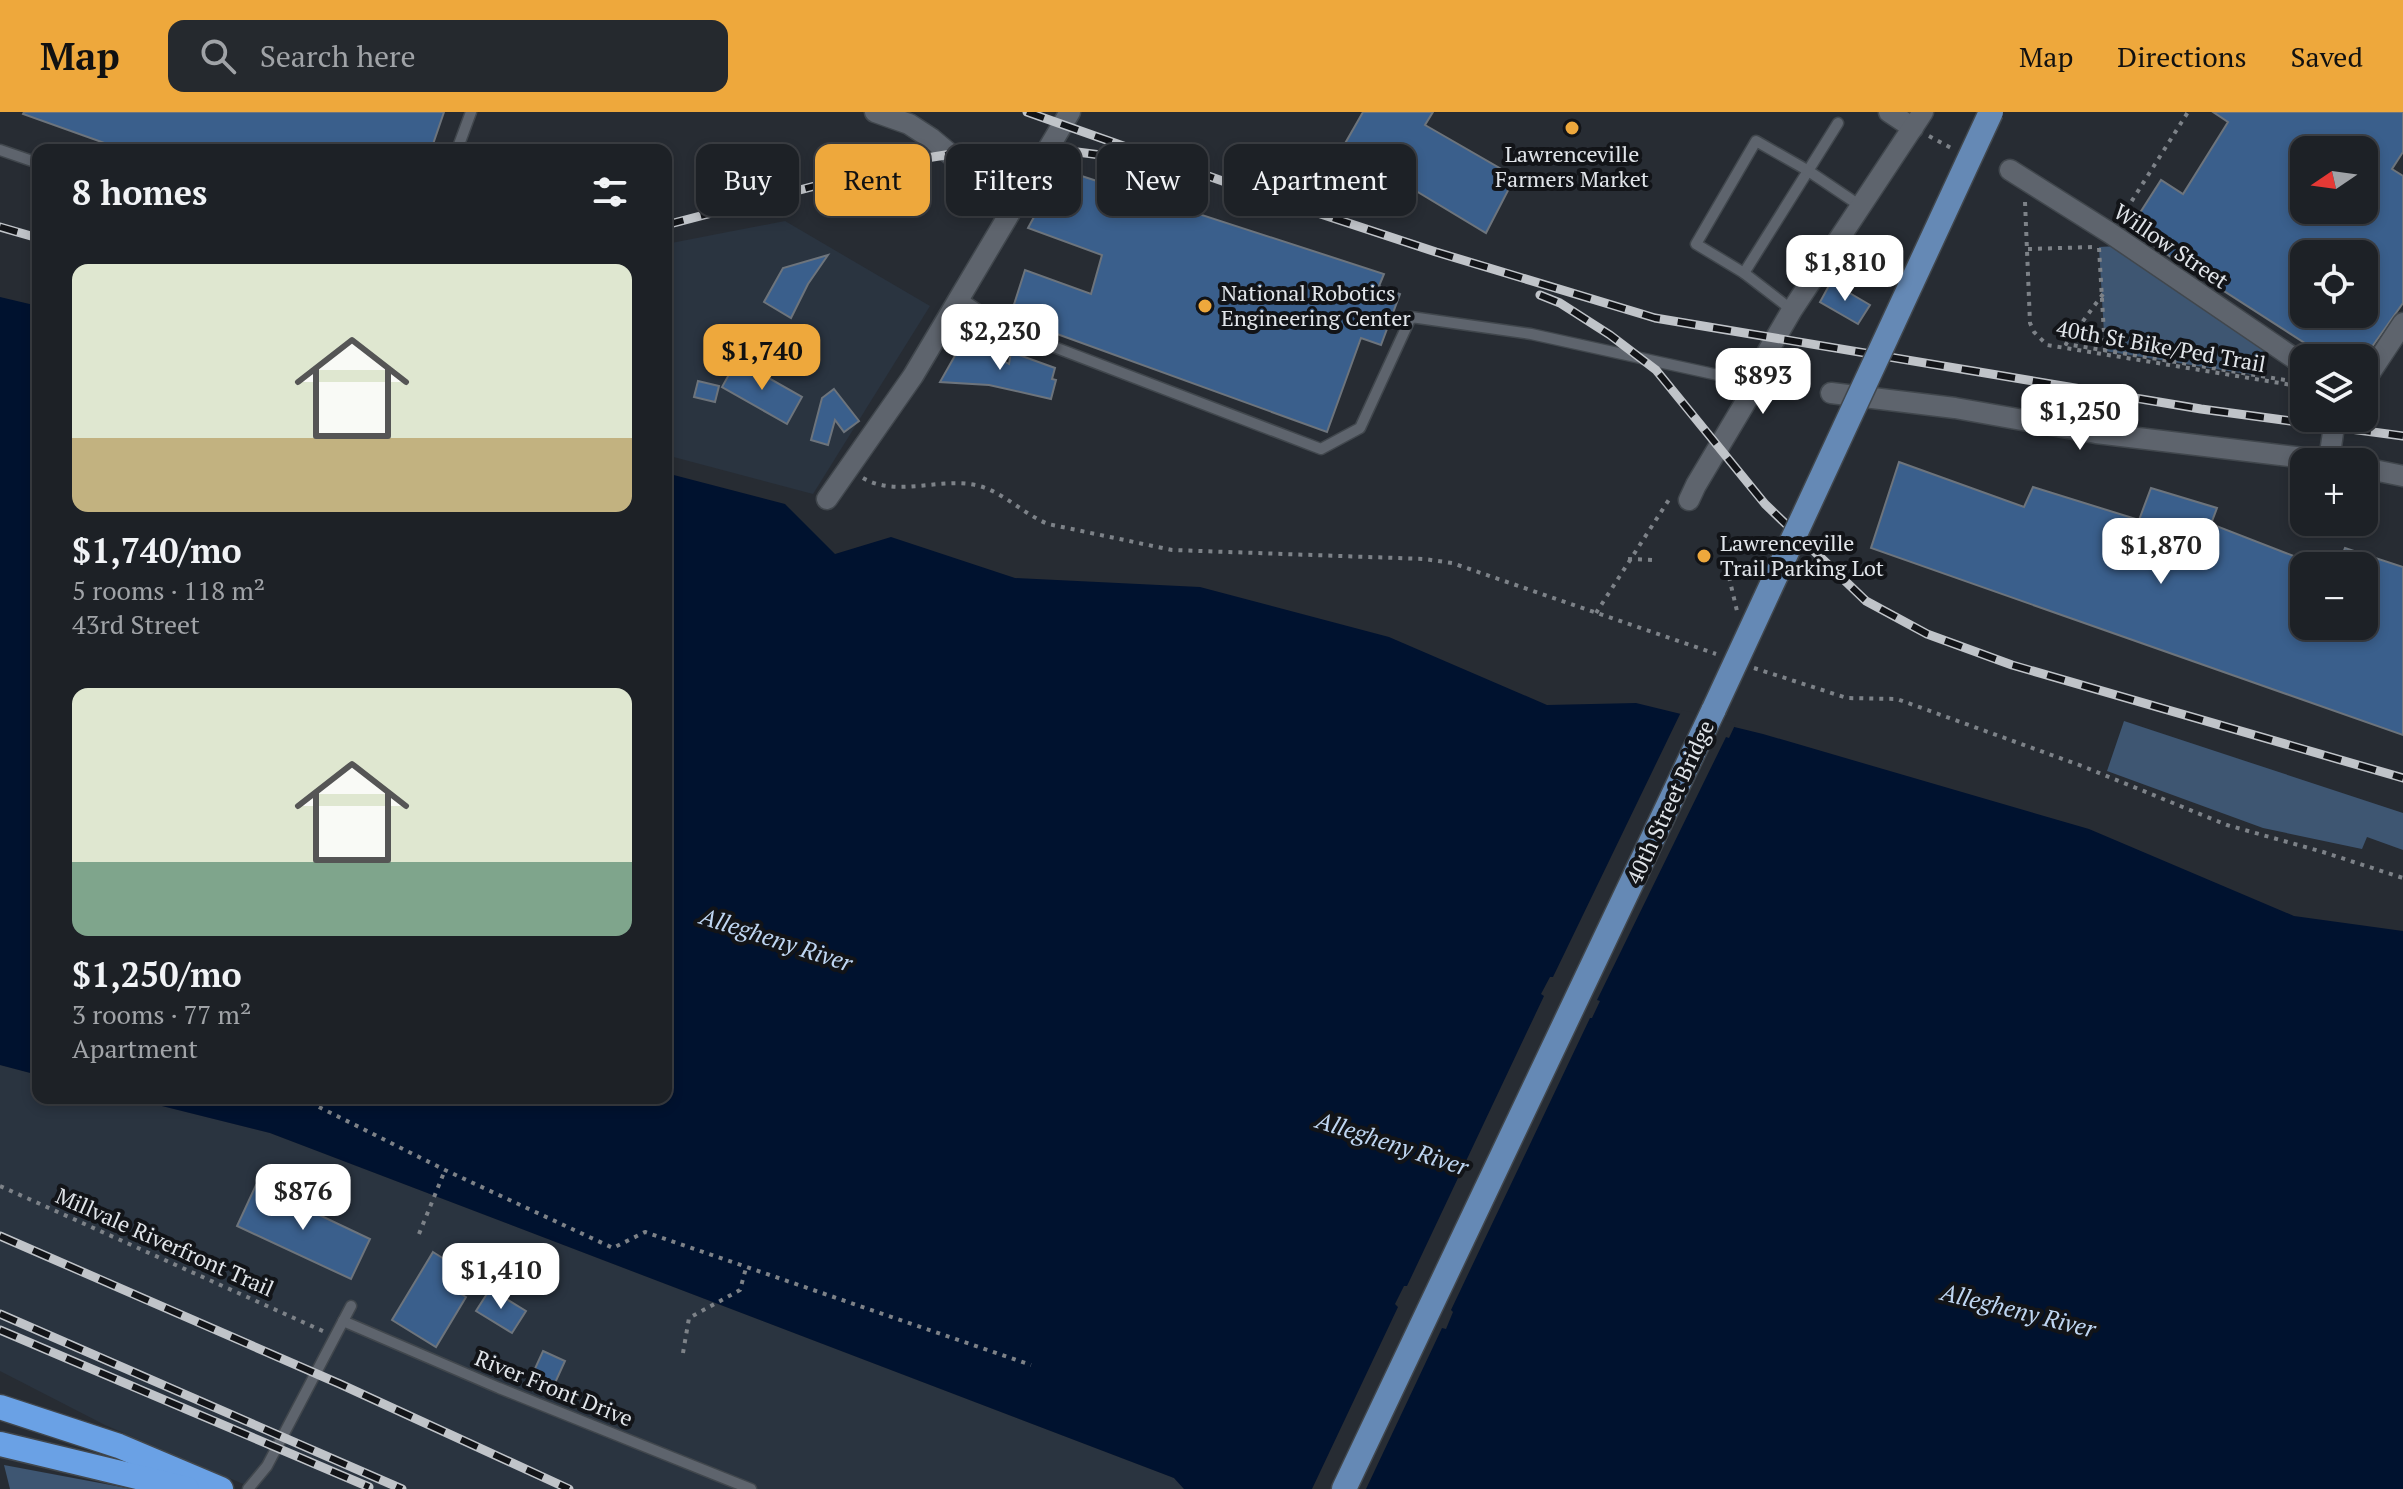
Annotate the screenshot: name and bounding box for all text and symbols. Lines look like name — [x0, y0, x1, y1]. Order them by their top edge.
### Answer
search box — [168, 20, 728, 92]
text: Map — [40, 31, 120, 81]
icon: search — [196, 34, 240, 78]
text: Search here — [260, 36, 416, 76]
text: Map — [2019, 38, 2073, 75]
text: Directions — [2117, 38, 2247, 75]
text: Saved — [2291, 38, 2363, 75]
marker: Lawrenceville Farmers Market — [1563, 119, 1581, 137]
north arrow — [2290, 136, 2378, 224]
map controls — [2290, 136, 2378, 640]
place label: Lawrenceville Farmers Market — [1495, 139, 1649, 193]
chip: Buy — [696, 144, 799, 216]
chip: Rent — [815, 144, 930, 216]
chip: Filters — [946, 144, 1081, 216]
chip: New — [1097, 144, 1208, 216]
chip: Apartment — [1224, 144, 1416, 216]
text: 8 homes — [72, 170, 207, 215]
icon: filters — [588, 170, 632, 214]
street label: Willow Street — [2108, 197, 2234, 295]
pin: $1,810 — [1780, 235, 1910, 303]
button: locate — [2290, 240, 2378, 328]
text: $1,810 — [1804, 244, 1886, 278]
place label: National Robotics Engineering Center — [1221, 278, 1411, 332]
marker: National Robotics Engineering Center — [1196, 297, 1214, 315]
pin: $2,230 — [935, 304, 1065, 372]
text: $2,230 — [959, 313, 1041, 347]
street label: 40th St Bike/Ped Trail — [2054, 313, 2268, 378]
icon: home — [280, 316, 424, 460]
pin: $1,740 — [697, 324, 827, 392]
text: $1,740 — [721, 333, 803, 367]
button: layers — [2290, 344, 2378, 432]
pin: $893 — [1716, 348, 1810, 416]
text: $893 — [1734, 357, 1792, 391]
pin: $1,250 — [2015, 384, 2145, 452]
text: $1,250 — [2039, 393, 2121, 427]
button: + — [2290, 448, 2378, 536]
pin: $1,870 — [2096, 518, 2226, 586]
text: $1,870 — [2120, 527, 2202, 561]
text: $1,740/mo — [72, 528, 242, 573]
place label: Lawrenceville Trail Parking Lot — [1720, 528, 1884, 582]
marker: Lawrenceville Trail Parking Lot — [1695, 547, 1713, 565]
button: − — [2290, 552, 2378, 640]
text: 5 rooms · 118 m² — [72, 573, 265, 607]
text: 43rd Street — [72, 607, 200, 641]
street label: 40th Street Bridge — [1619, 715, 1720, 888]
icon: home — [280, 740, 424, 884]
water label: Allegheny River — [694, 899, 858, 979]
text: $1,250/mo — [72, 952, 242, 997]
text: 3 rooms · 77 m² — [72, 997, 251, 1031]
text: Apartment — [72, 1031, 198, 1065]
water label: Allegheny River — [1310, 1103, 1474, 1183]
pin: $876 — [256, 1164, 350, 1232]
text: $876 — [274, 1173, 332, 1207]
street label: Millvale Riverfront Trail — [52, 1180, 279, 1303]
pin: $1,410 — [436, 1243, 566, 1311]
text: $1,410 — [460, 1252, 542, 1286]
water label: Allegheny River — [1936, 1275, 2101, 1345]
street label: River Front Drive — [471, 1343, 637, 1432]

